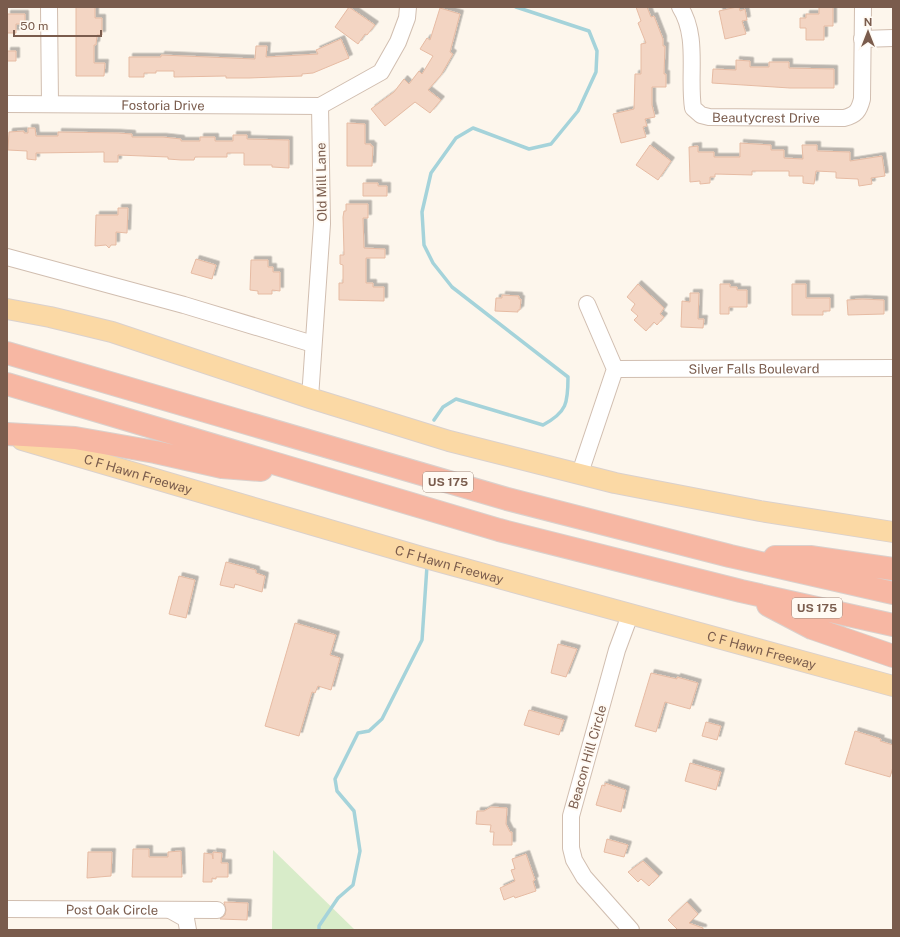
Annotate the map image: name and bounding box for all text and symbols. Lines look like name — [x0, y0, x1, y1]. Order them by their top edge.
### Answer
scale bar — [14, 12, 101, 38]
north arrow — [848, 12, 888, 52]
text: N — [864, 16, 872, 28]
text: 50 m — [20, 19, 48, 33]
street label: Fostoria Drive — [121, 98, 205, 113]
street label: Beautycrest Drive — [712, 110, 820, 126]
street label: Old Mill Lane — [313, 142, 330, 222]
street label: Silver Falls Boulevard — [689, 361, 819, 377]
street label: C F Hawn Freeway — [82, 452, 194, 497]
road number: US 175 — [423, 472, 473, 492]
street label: C F Hawn Freeway — [393, 542, 505, 587]
road number: US 175 — [792, 598, 842, 618]
street label: C F Hawn Freeway — [706, 628, 818, 673]
street label: Beacon Hill Circle — [565, 703, 610, 811]
street label: Post Oak Circle — [66, 902, 158, 918]

